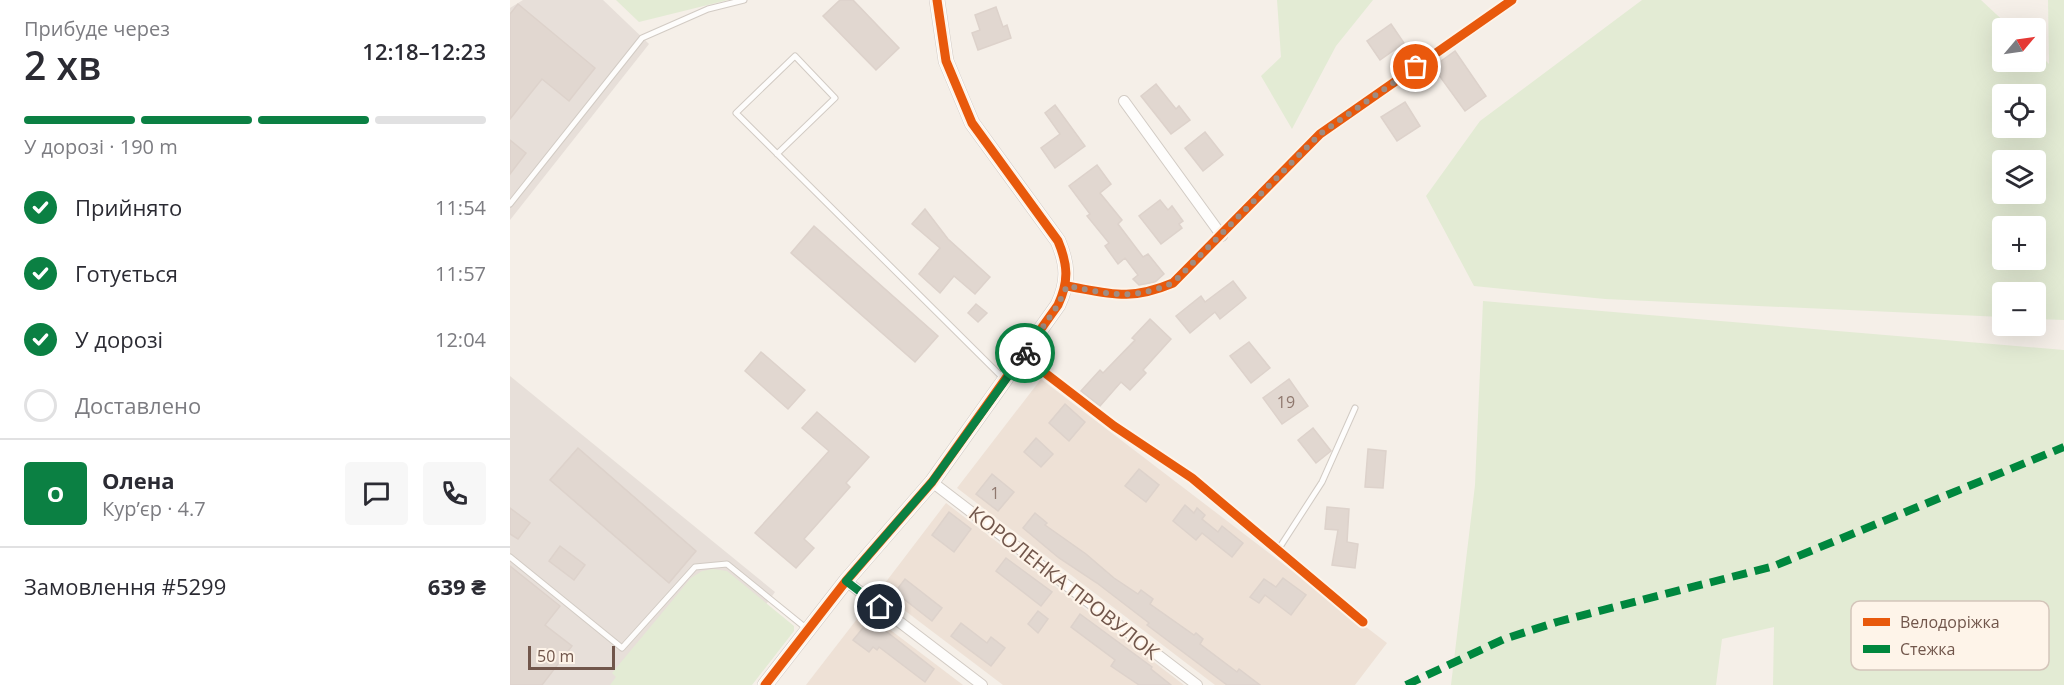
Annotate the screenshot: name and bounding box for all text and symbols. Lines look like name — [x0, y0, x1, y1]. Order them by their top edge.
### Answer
text: Прибуде через — [24, 15, 170, 42]
north arrow — [1992, 18, 2046, 72]
map controls — [1992, 18, 2046, 336]
text: 12:18–12:23 — [362, 36, 486, 66]
text: 2 хв — [24, 38, 101, 91]
pin — [1390, 41, 1441, 92]
icon: bag — [1399, 50, 1432, 83]
button: locate — [1992, 84, 2046, 138]
text: У дорозі · 190 m — [24, 133, 178, 160]
button: layers — [1992, 150, 2046, 204]
icon: check — [24, 191, 57, 224]
text: Прийнято — [75, 192, 182, 222]
text: 11:54 — [435, 194, 486, 221]
button: + — [1992, 216, 2046, 270]
icon: check — [24, 257, 57, 290]
text: Готується — [75, 258, 178, 288]
text: 11:57 — [435, 260, 486, 287]
button: − — [1992, 282, 2046, 336]
icon: check — [24, 323, 57, 356]
courier — [995, 323, 1055, 383]
text: У дорозі — [75, 324, 163, 354]
text: 12:04 — [435, 326, 486, 353]
icon: bike — [1009, 337, 1042, 370]
text: Доставлено — [75, 390, 201, 420]
house number: 19 — [1277, 391, 1295, 413]
button: chat — [345, 462, 408, 525]
button: phone — [423, 462, 486, 525]
text: Олена — [102, 465, 175, 495]
text: О — [47, 478, 64, 508]
house number: 1 — [990, 482, 1000, 504]
text: Кур’єр · 4.7 — [102, 495, 206, 522]
street label: КОРОЛЕНКА ПРОВУЛОК — [964, 500, 1166, 666]
text: Замовлення #5299 — [24, 571, 226, 601]
text: 639 ₴ — [428, 571, 486, 601]
pin — [854, 581, 905, 632]
icon: home — [863, 590, 896, 623]
legend — [1851, 601, 2049, 670]
text: Велодоріжка — [1900, 611, 2000, 633]
text: Стежка — [1900, 638, 1956, 660]
scale bar — [528, 643, 615, 670]
text: 50 m — [537, 645, 574, 667]

